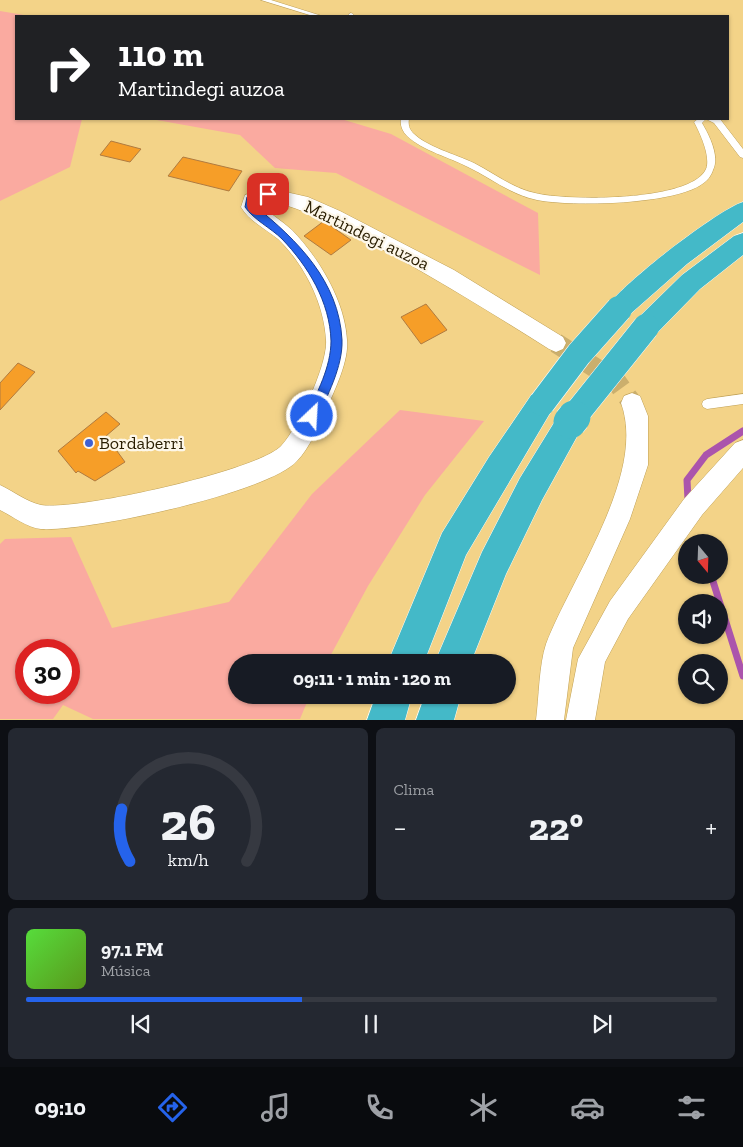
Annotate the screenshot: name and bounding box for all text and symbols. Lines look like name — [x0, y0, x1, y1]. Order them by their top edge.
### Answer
text: 110 m — [118, 33, 204, 75]
icon: right — [35, 35, 100, 100]
text: Martindegi auzoa — [118, 75, 285, 102]
pin — [247, 173, 289, 215]
icon: arrive — [254, 180, 282, 208]
street label: Martindegi auzoa — [301, 195, 433, 275]
position arrow — [285, 389, 337, 441]
place label: Bordaberri — [99, 432, 183, 454]
marker: Bordaberri — [83, 437, 95, 449]
north arrow — [678, 534, 728, 584]
map controls — [678, 534, 728, 704]
button: sound — [678, 594, 728, 644]
speed limit sign: 30 — [15, 639, 80, 704]
button: search — [678, 654, 728, 704]
text: 09:11 · 1 min · 120 m — [293, 667, 451, 690]
text: Clima — [394, 780, 434, 799]
text: 26 — [160, 791, 216, 853]
text: 22° — [529, 804, 583, 850]
text: − — [394, 811, 407, 844]
text: + — [705, 811, 717, 844]
text: km/h — [167, 849, 208, 871]
text: 97.1 FM — [101, 938, 163, 961]
text: Música — [101, 961, 150, 980]
icon: previous — [127, 1010, 155, 1038]
icon: pause — [357, 1010, 385, 1038]
icon: next — [588, 1010, 616, 1038]
icon: directions — [155, 1090, 190, 1125]
icon: music — [258, 1090, 293, 1125]
icon: phone — [362, 1090, 397, 1125]
icon: climate — [466, 1090, 501, 1125]
icon: car — [570, 1090, 605, 1125]
icon: filters — [674, 1090, 709, 1125]
text: 09:10 — [34, 1094, 86, 1121]

